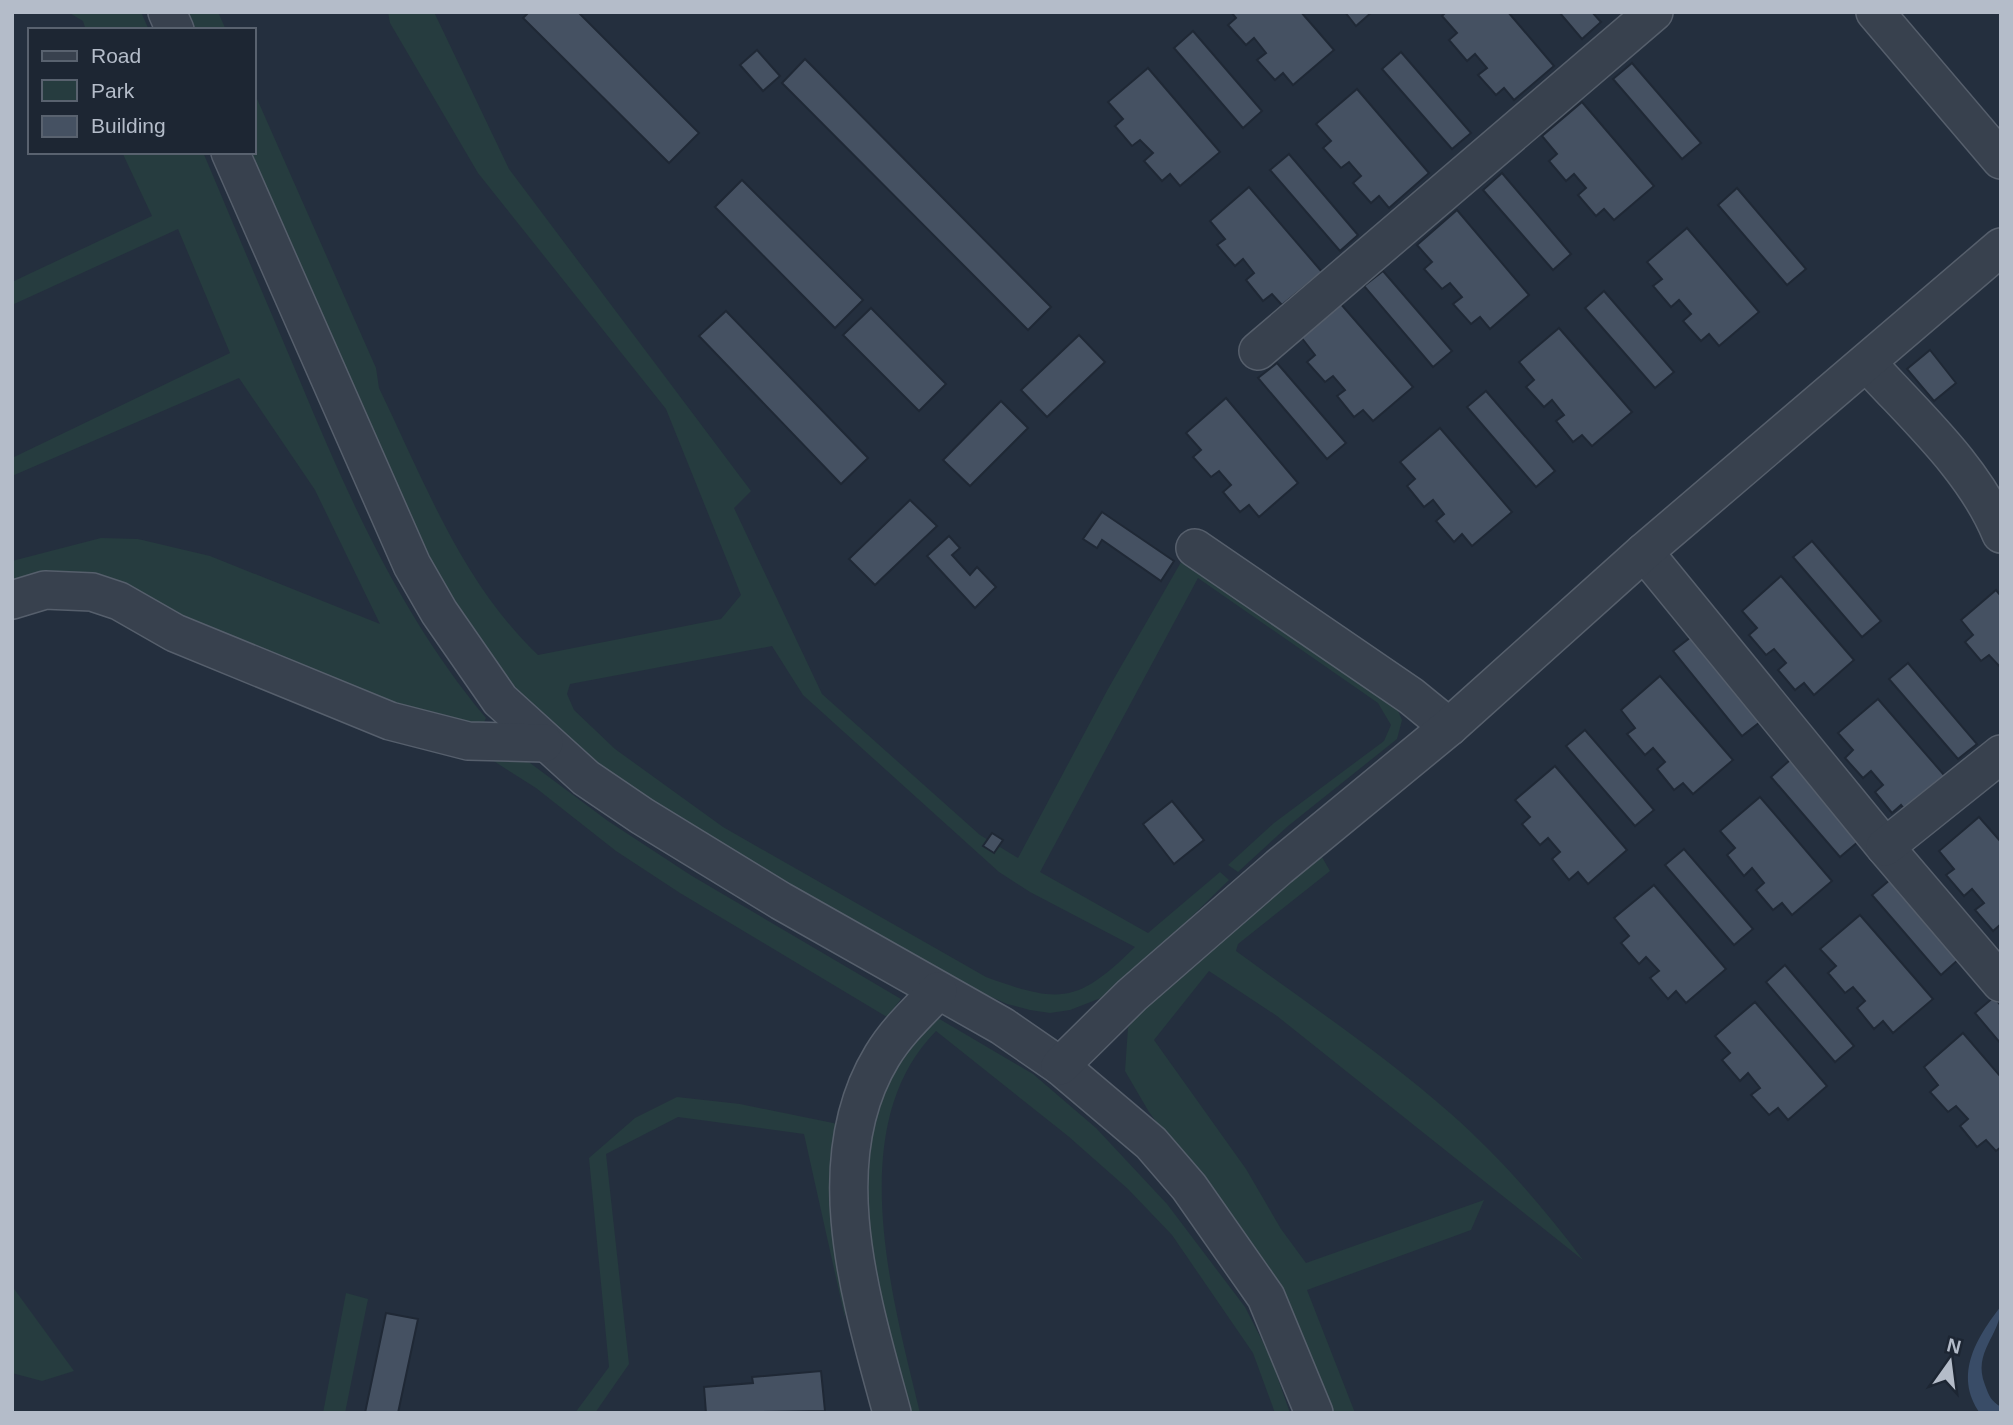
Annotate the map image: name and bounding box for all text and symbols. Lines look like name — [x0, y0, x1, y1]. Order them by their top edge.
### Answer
legend — [28, 28, 256, 154]
text: Road — [91, 44, 141, 67]
text: Park — [91, 79, 135, 102]
text: Building — [91, 114, 166, 137]
north arrow — [1915, 1327, 1985, 1397]
text: N — [1945, 1334, 1963, 1358]

